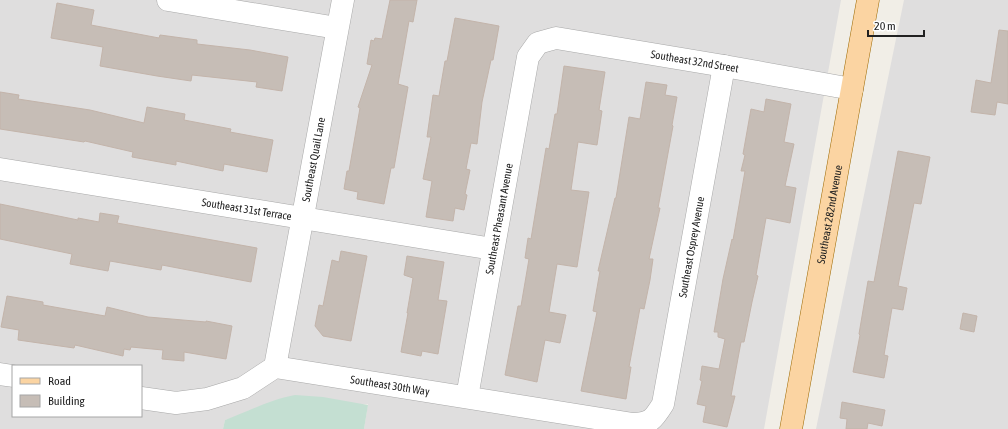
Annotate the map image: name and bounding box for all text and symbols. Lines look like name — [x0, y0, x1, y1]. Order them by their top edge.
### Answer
scale bar — [868, 12, 924, 38]
text: 20 m — [874, 19, 896, 33]
street label: Southeast 32nd Street — [650, 48, 740, 75]
street label: Southeast Quail Lane — [300, 116, 327, 203]
street label: Southeast Pheasant Avenue — [483, 162, 515, 275]
street label: Southeast 282nd Avenue — [815, 164, 844, 265]
street label: Southeast 31st Terrace — [201, 196, 293, 222]
street label: Southeast Osprey Avenue — [676, 196, 706, 299]
legend — [12, 365, 142, 417]
street label: Southeast 30th Way — [350, 373, 431, 398]
text: Road — [48, 374, 71, 388]
text: Building — [48, 394, 86, 408]

